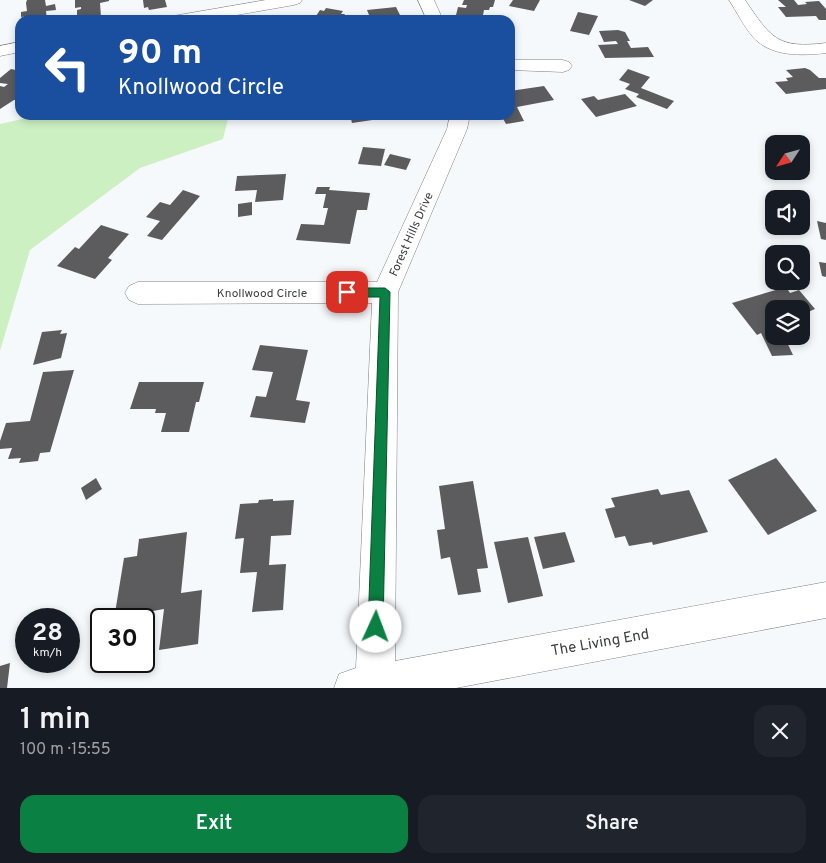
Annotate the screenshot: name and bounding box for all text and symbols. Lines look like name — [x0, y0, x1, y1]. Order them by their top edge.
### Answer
text: 90 m — [118, 32, 202, 76]
icon: left — [35, 35, 100, 100]
text: Knollwood Circle — [118, 75, 284, 102]
north arrow — [765, 135, 810, 180]
map controls — [765, 135, 810, 345]
street label: Forest Hills Drive — [386, 190, 438, 279]
button: sound — [765, 190, 810, 235]
button: search — [765, 245, 810, 290]
pin — [326, 271, 368, 313]
icon: arrive — [333, 278, 361, 306]
street label: Knollwood Circle — [217, 286, 307, 302]
button: layers — [765, 300, 810, 345]
position arrow — [349, 600, 401, 652]
speed limit sign: 30 — [90, 608, 155, 673]
text: 28 — [32, 618, 63, 650]
street label: The Living End — [550, 625, 651, 661]
text: km/h — [33, 645, 62, 661]
text: 1 min — [20, 702, 91, 739]
button: close — [754, 705, 806, 757]
text: 100 m · 15:55 — [20, 740, 111, 760]
button: Exit — [20, 795, 408, 853]
button: Share — [418, 795, 806, 853]

